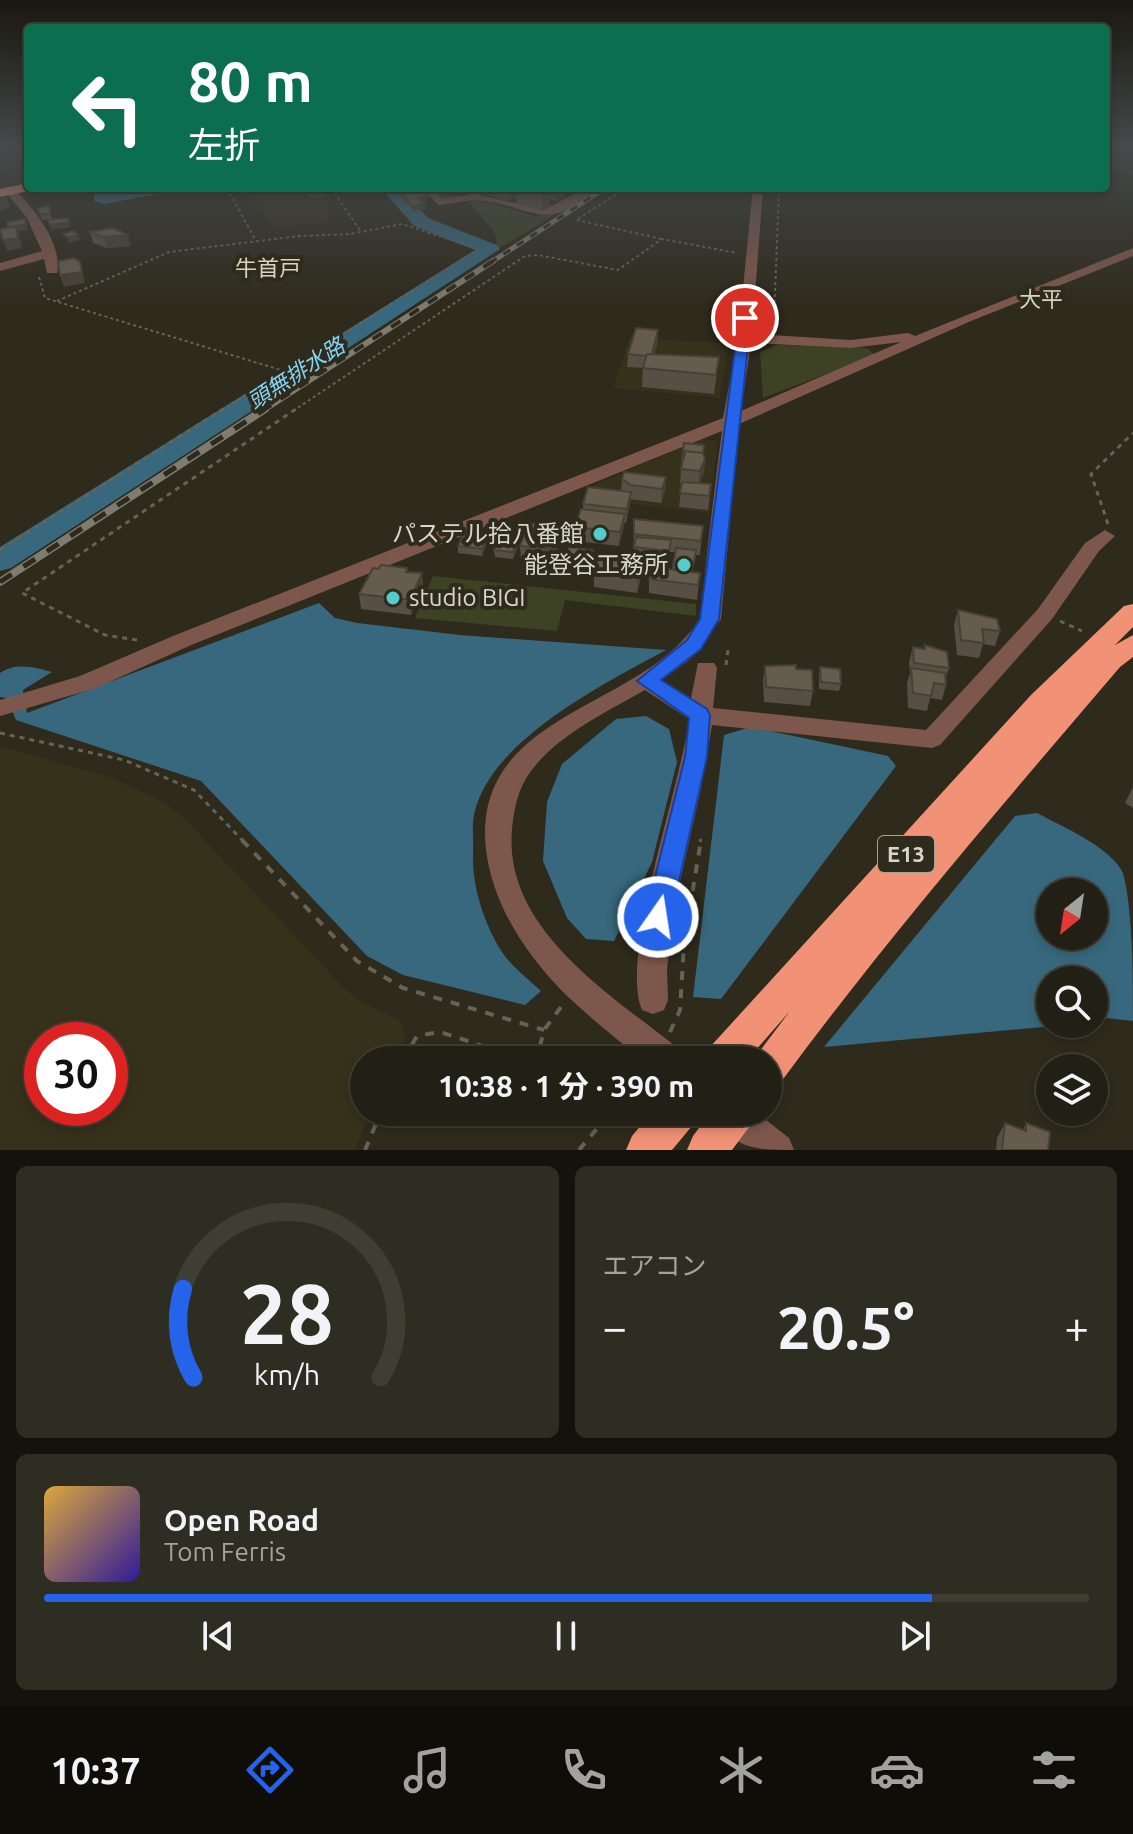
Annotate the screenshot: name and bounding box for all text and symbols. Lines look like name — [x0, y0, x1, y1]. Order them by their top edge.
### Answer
text: 80 m — [188, 50, 313, 113]
icon: left — [56, 56, 160, 160]
text: 左折 — [188, 124, 260, 165]
district label: 牛首戸 — [235, 255, 301, 280]
pin — [711, 284, 779, 352]
district label: 大平 — [1019, 286, 1063, 311]
icon: arrive — [723, 296, 767, 340]
water label: 頭無排水路 — [243, 331, 350, 413]
place label: パステル拾八番館 — [392, 520, 584, 547]
marker: パステル拾八番館 — [591, 525, 609, 543]
place label: 能登谷工務所 — [524, 551, 668, 578]
marker: 能登谷工務所 — [675, 556, 693, 574]
place label: studio BIGI — [409, 584, 525, 611]
marker: studio BIGI — [384, 589, 402, 607]
road number: E13 — [878, 836, 934, 872]
position arrow — [616, 875, 700, 959]
north arrow — [1036, 878, 1108, 950]
map controls — [1036, 878, 1108, 1126]
button: search — [1036, 966, 1108, 1038]
speed limit sign: 30 — [24, 1022, 128, 1126]
button: layers — [1036, 1054, 1108, 1126]
text: 10:38 · 1 分 · 390 m — [438, 1069, 694, 1103]
text: エアコン — [603, 1251, 707, 1280]
text: 28 — [240, 1266, 334, 1360]
text: 20.5° — [777, 1293, 914, 1360]
text: − — [603, 1302, 627, 1351]
text: + — [1064, 1302, 1089, 1351]
text: km/h — [254, 1358, 320, 1390]
text: Open Road — [164, 1503, 319, 1537]
text: Tom Ferris — [164, 1537, 286, 1566]
icon: previous — [196, 1614, 240, 1658]
icon: pause — [544, 1614, 588, 1658]
icon: next — [893, 1614, 937, 1658]
icon: directions — [242, 1742, 298, 1798]
icon: music — [399, 1742, 455, 1798]
icon: phone — [556, 1742, 612, 1798]
icon: climate — [713, 1742, 769, 1798]
icon: car — [869, 1742, 925, 1798]
icon: filters — [1026, 1742, 1082, 1798]
text: 10:37 — [50, 1750, 141, 1791]

